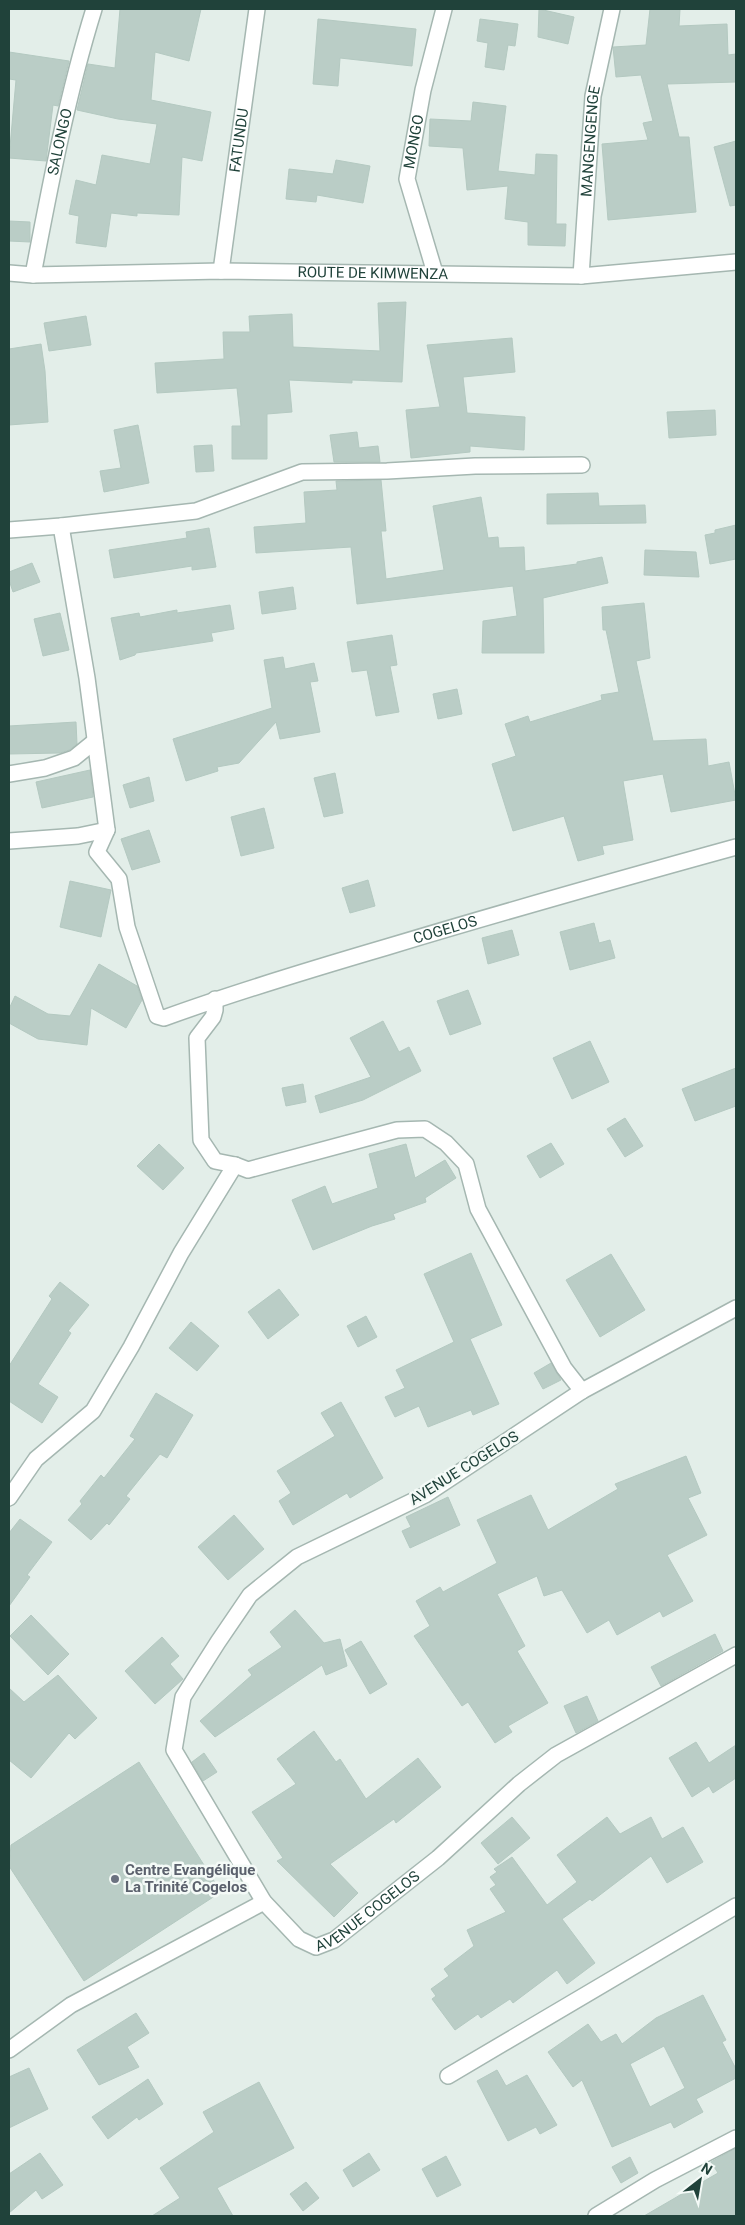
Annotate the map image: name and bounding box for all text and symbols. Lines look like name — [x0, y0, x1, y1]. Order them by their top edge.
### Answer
street label: MANGENGENGE — [577, 84, 604, 197]
street label: SALONGO — [44, 106, 76, 177]
street label: FATUNDU — [226, 107, 252, 174]
street label: MONGO — [400, 113, 427, 170]
street label: ROUTE DE KIMWENZA — [297, 263, 449, 283]
street label: COGELOS — [411, 912, 479, 948]
street label: AVENUE COGELOS — [406, 1427, 522, 1509]
place label: Centre Evangélique La Trinité Cogelos — [125, 1861, 255, 1896]
street label: AVENUE COGELOS — [313, 1867, 423, 1955]
marker: Centre Evangélique La Trinité Cogelos — [109, 1873, 121, 1885]
north arrow — [675, 2155, 725, 2205]
text: N — [698, 2159, 715, 2178]

